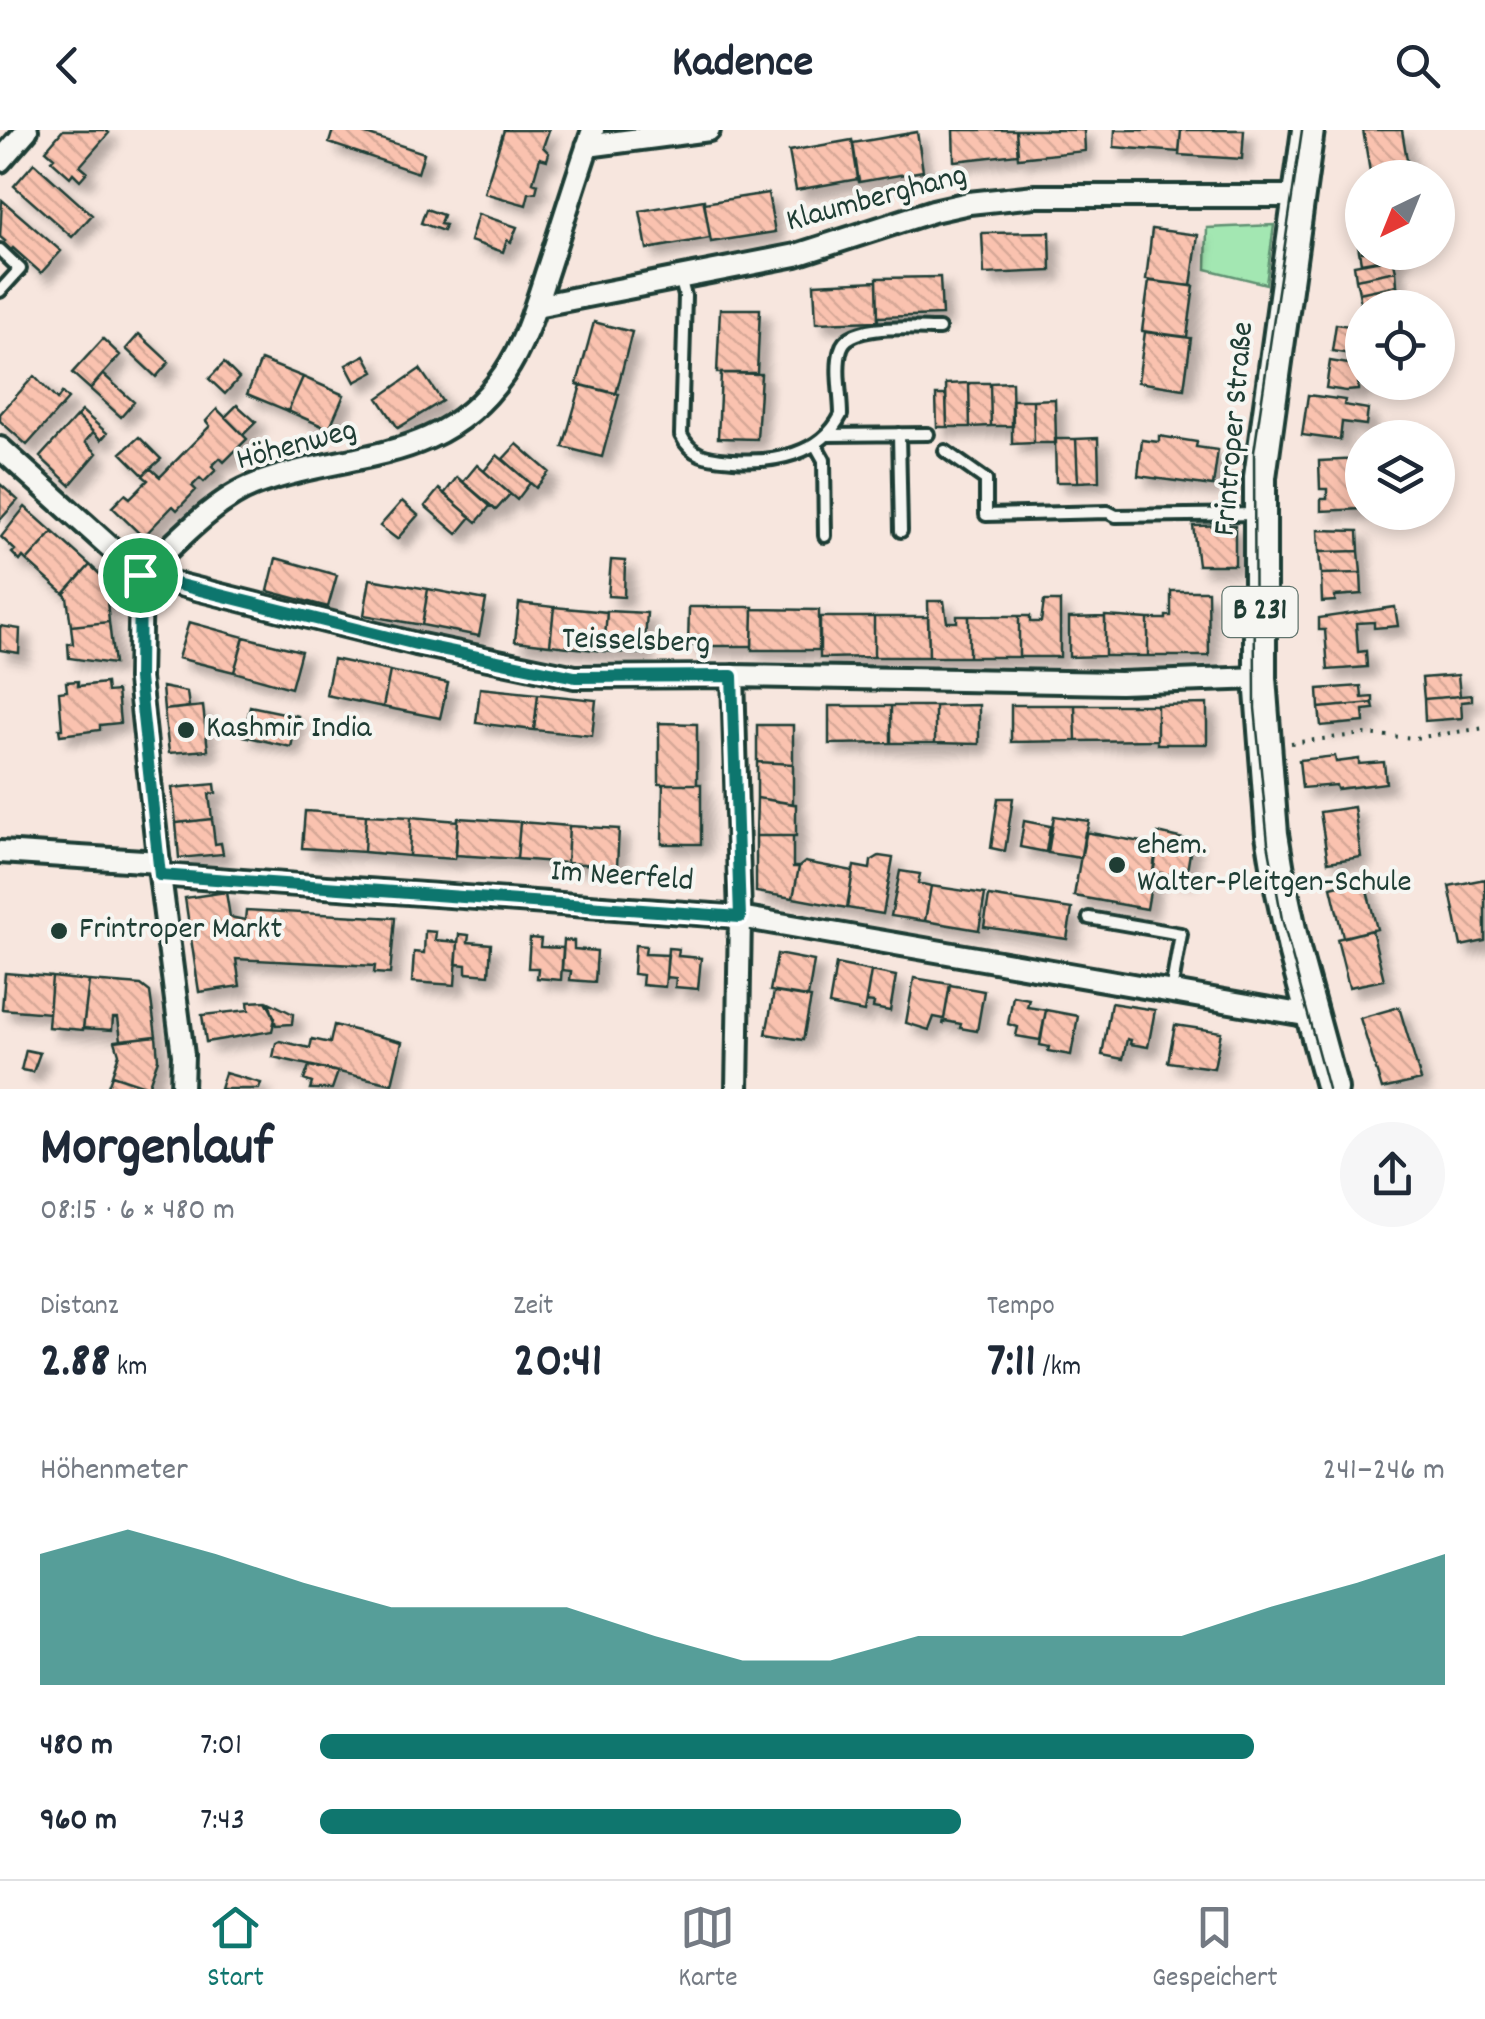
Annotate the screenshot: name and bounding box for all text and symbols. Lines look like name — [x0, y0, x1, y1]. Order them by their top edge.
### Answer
text: Kadence — [672, 33, 813, 97]
icon: back — [40, 38, 95, 93]
icon: search — [1390, 38, 1445, 93]
street label: Klaumberghang — [781, 154, 973, 246]
north arrow — [1345, 160, 1455, 270]
map controls — [1345, 160, 1455, 530]
button: locate — [1345, 290, 1455, 400]
street label: Frintroper Straße — [1204, 320, 1268, 538]
street label: Höhenweg — [232, 409, 362, 485]
button: layers — [1345, 420, 1455, 530]
pin — [98, 533, 183, 618]
icon: arrive — [113, 548, 168, 603]
road number: B 231 — [1222, 587, 1298, 637]
street label: Teisselsberg — [561, 617, 711, 669]
place label: Kashmir India — [206, 707, 373, 753]
marker: Kashmir India — [175, 719, 197, 741]
place label: ehem. Walter-Pleitgen-Schule — [1137, 824, 1412, 907]
street label: Im Neerfeld — [549, 850, 695, 906]
marker: ehem. Walter-Pleitgen-Schule — [1106, 854, 1128, 876]
place label: Frintroper Markt — [79, 908, 282, 954]
marker: Frintroper Markt — [48, 920, 70, 942]
text: Morgenlauf — [40, 1112, 273, 1191]
button: share — [1340, 1122, 1445, 1227]
text: 08:15 · 6 × 480 m — [40, 1189, 235, 1235]
text: Distanz — [40, 1288, 118, 1328]
text: Zeit — [513, 1288, 553, 1328]
text: Tempo — [987, 1288, 1055, 1328]
text: 2.88 — [40, 1328, 110, 1400]
text: 20:41 — [513, 1328, 602, 1400]
text: 7:11 — [987, 1328, 1036, 1400]
text: km — [110, 1349, 147, 1389]
text: /km — [1036, 1349, 1081, 1389]
text: Höhenmeter — [40, 1449, 188, 1495]
text: 241–246 m — [1323, 1449, 1445, 1495]
text: 480 m — [40, 1724, 113, 1770]
text: 7:01 — [200, 1724, 242, 1770]
text: 960 m — [40, 1799, 117, 1845]
text: 7:43 — [200, 1799, 245, 1845]
tab: Start — [207, 1900, 264, 2000]
tab: Karte — [678, 1900, 737, 2000]
tab: Gespeichert — [1152, 1900, 1278, 2000]

